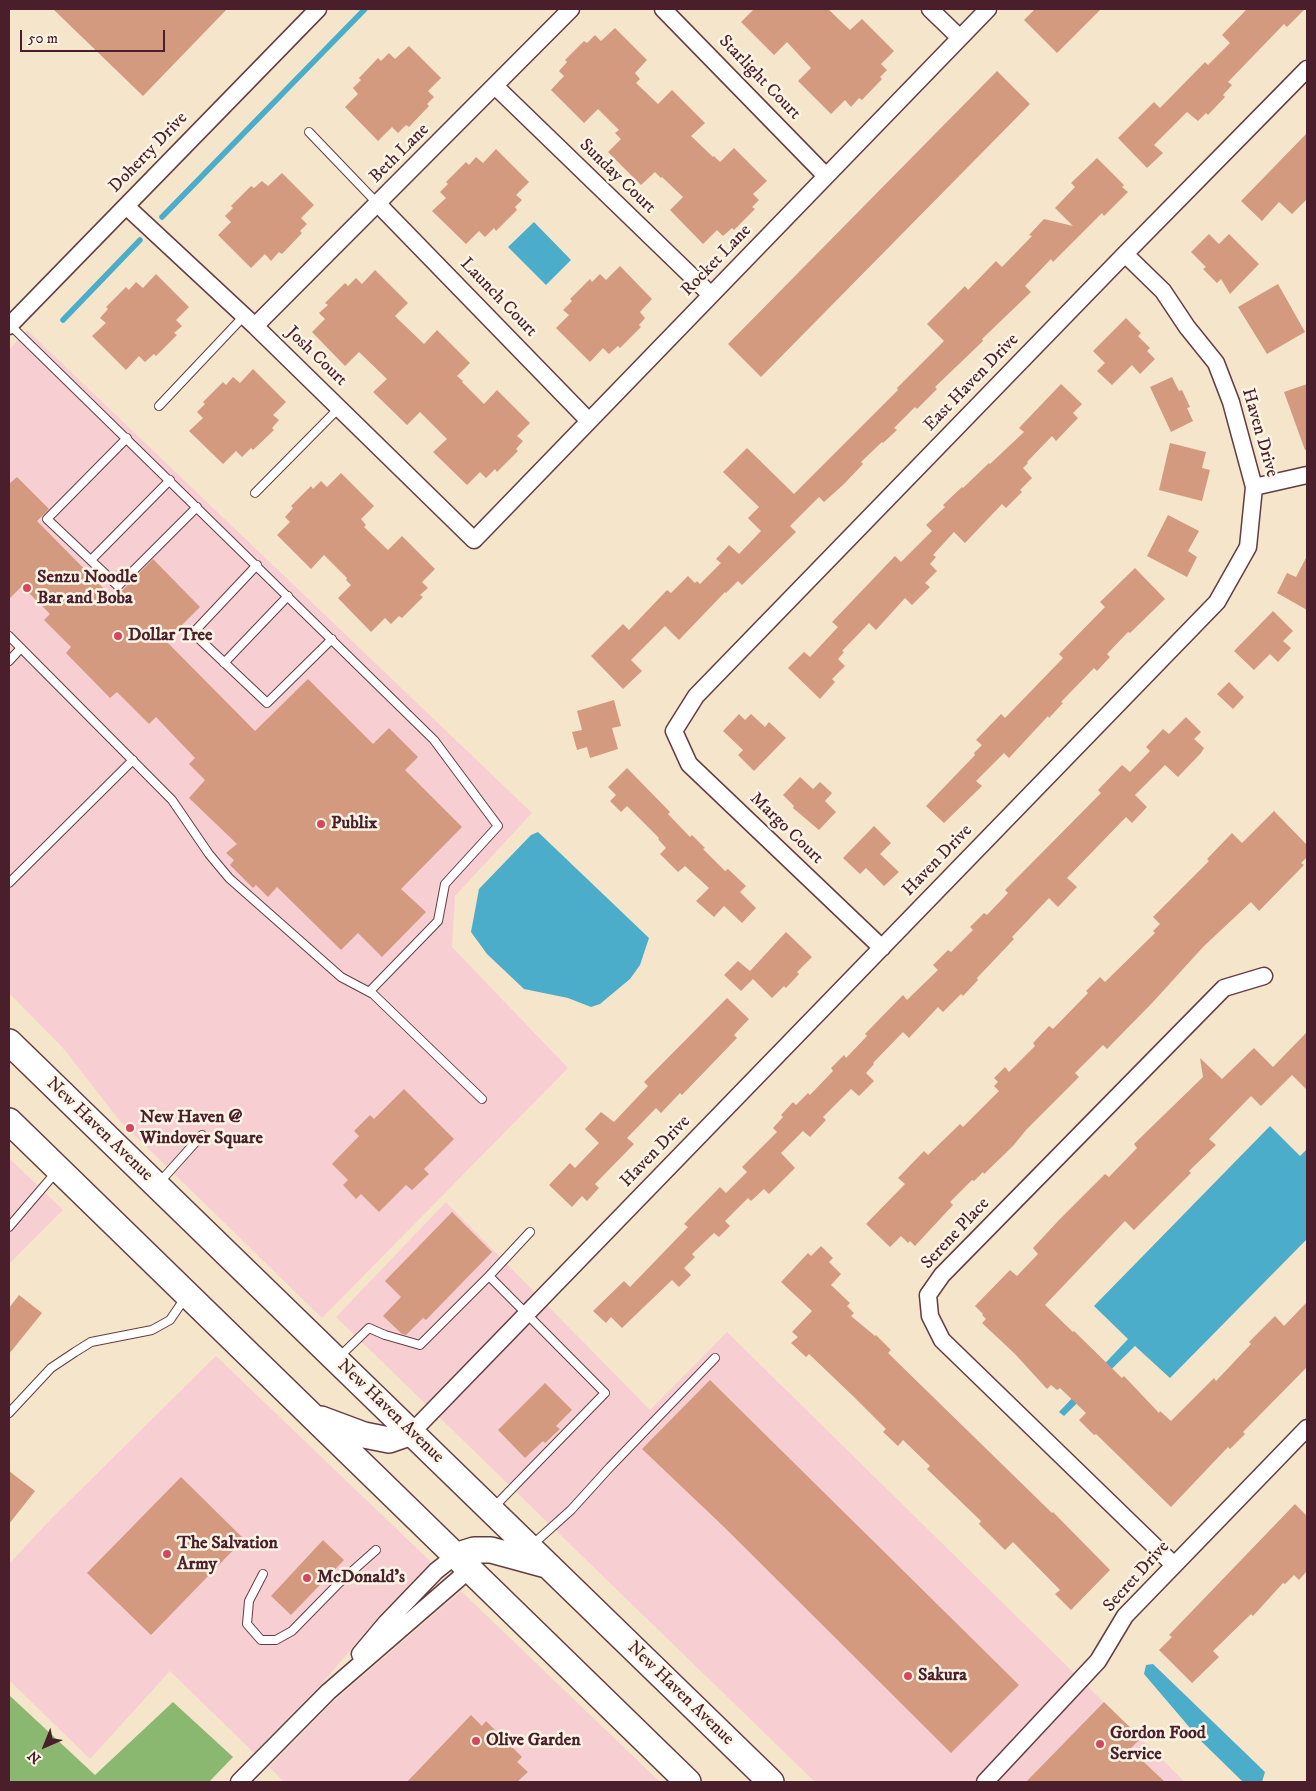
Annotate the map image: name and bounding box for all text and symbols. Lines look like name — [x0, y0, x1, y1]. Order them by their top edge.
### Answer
scale bar — [22, 20, 168, 52]
text: 50 m — [28, 29, 58, 48]
street label: Starlight Court — [713, 31, 805, 125]
street label: Doherty Drive — [105, 108, 193, 198]
street label: Beth Lane — [366, 120, 434, 188]
street label: Sunday Court — [574, 135, 660, 219]
street label: Rocket Lane — [677, 221, 757, 301]
street label: Launch Court — [455, 254, 541, 342]
street label: Josh Court — [281, 323, 351, 391]
street label: East Haven Drive — [920, 330, 1024, 436]
street label: Haven Drive — [1236, 386, 1282, 480]
place label: Senzu Noodle Bar and Boba — [37, 567, 137, 610]
marker: Senzu Noodle Bar and Boba — [21, 582, 33, 594]
place label: Dollar Tree — [128, 625, 212, 647]
marker: Dollar Tree — [112, 630, 124, 642]
street label: Margo Court — [745, 789, 827, 869]
place label: Publix — [331, 813, 377, 835]
marker: Publix — [315, 818, 327, 830]
street label: Haven Drive — [898, 821, 978, 901]
street label: New Haven Avenue — [41, 1073, 157, 1187]
place label: New Haven @ Windover Square — [140, 1107, 263, 1150]
street label: Haven Drive — [616, 1112, 696, 1192]
marker: New Haven @ Windover Square — [124, 1122, 136, 1134]
street label: Serene Place — [917, 1194, 995, 1274]
street label: New Haven Avenue — [332, 1355, 448, 1469]
place label: The Salvation Army — [177, 1533, 278, 1576]
street label: Secret Drive — [1099, 1537, 1175, 1617]
marker: The Salvation Army — [161, 1548, 173, 1560]
place label: McDonald's — [317, 1567, 405, 1589]
marker: McDonald's — [301, 1572, 313, 1584]
street label: New Haven Avenue — [622, 1637, 738, 1751]
place label: Sakura — [918, 1665, 967, 1687]
marker: Sakura — [902, 1670, 914, 1682]
north arrow — [20, 1721, 70, 1771]
place label: Gordon Food Service — [1110, 1723, 1206, 1766]
place label: Olive Garden — [486, 1730, 581, 1752]
marker: Olive Garden — [470, 1735, 482, 1747]
marker: Gordon Food Service — [1094, 1738, 1106, 1750]
text: N — [24, 1746, 45, 1767]

